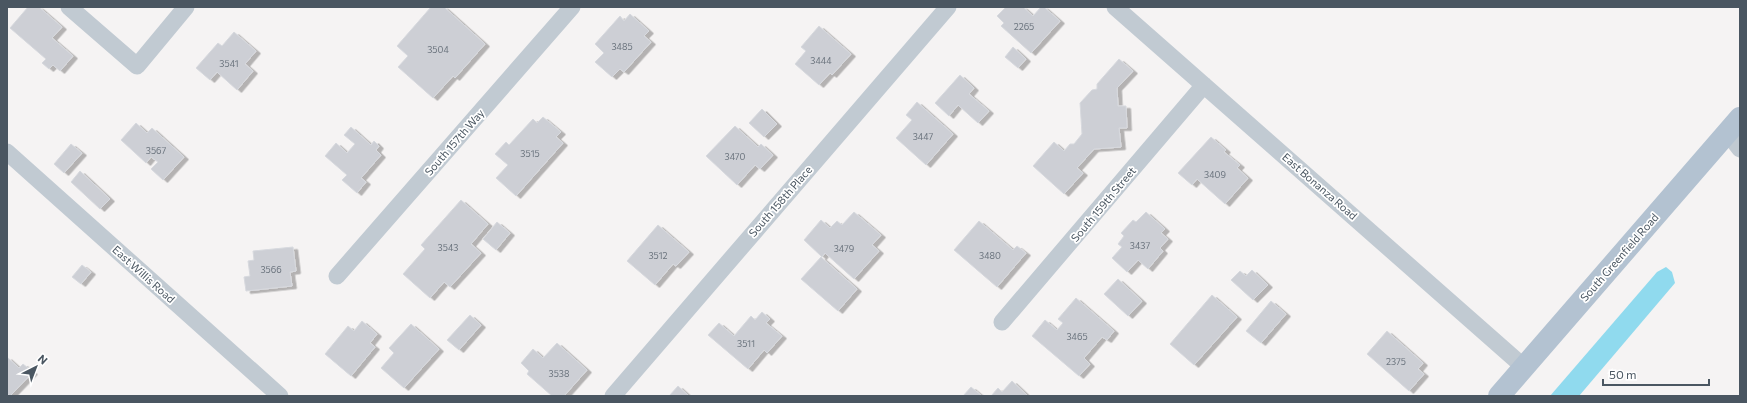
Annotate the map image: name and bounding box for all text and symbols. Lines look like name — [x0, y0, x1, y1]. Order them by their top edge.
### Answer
house number: 2265 — [1014, 21, 1034, 32]
house number: 3485 — [611, 41, 633, 52]
house number: 3504 — [427, 44, 449, 55]
house number: 3444 — [810, 55, 832, 66]
house number: 3541 — [219, 58, 239, 69]
street label: South 157th Way — [422, 106, 487, 178]
house number: 3447 — [913, 131, 933, 142]
house number: 3567 — [146, 145, 166, 156]
house number: 3515 — [520, 148, 540, 159]
street label: East Bonanza Road — [1280, 150, 1360, 222]
house number: 3470 — [725, 151, 746, 162]
street label: South 158th Place — [746, 163, 814, 239]
street label: South 159th Street — [1068, 164, 1138, 244]
house number: 3409 — [1204, 169, 1226, 180]
street label: South Greenfield Road — [1577, 210, 1661, 304]
house number: 3437 — [1130, 240, 1150, 251]
house number: 3543 — [438, 242, 458, 253]
street label: East Willis Road — [110, 243, 178, 305]
house number: 3479 — [834, 243, 854, 254]
house number: 3512 — [648, 250, 668, 261]
house number: 3480 — [979, 250, 1001, 261]
house number: 3566 — [260, 264, 282, 275]
house number: 3465 — [1066, 331, 1088, 342]
house number: 3511 — [737, 338, 755, 349]
north arrow — [16, 347, 56, 387]
text: N — [36, 352, 50, 367]
house number: 2375 — [1386, 356, 1406, 367]
scale bar — [1603, 361, 1709, 387]
text: 50 m — [1609, 367, 1637, 381]
house number: 3538 — [549, 368, 569, 379]

